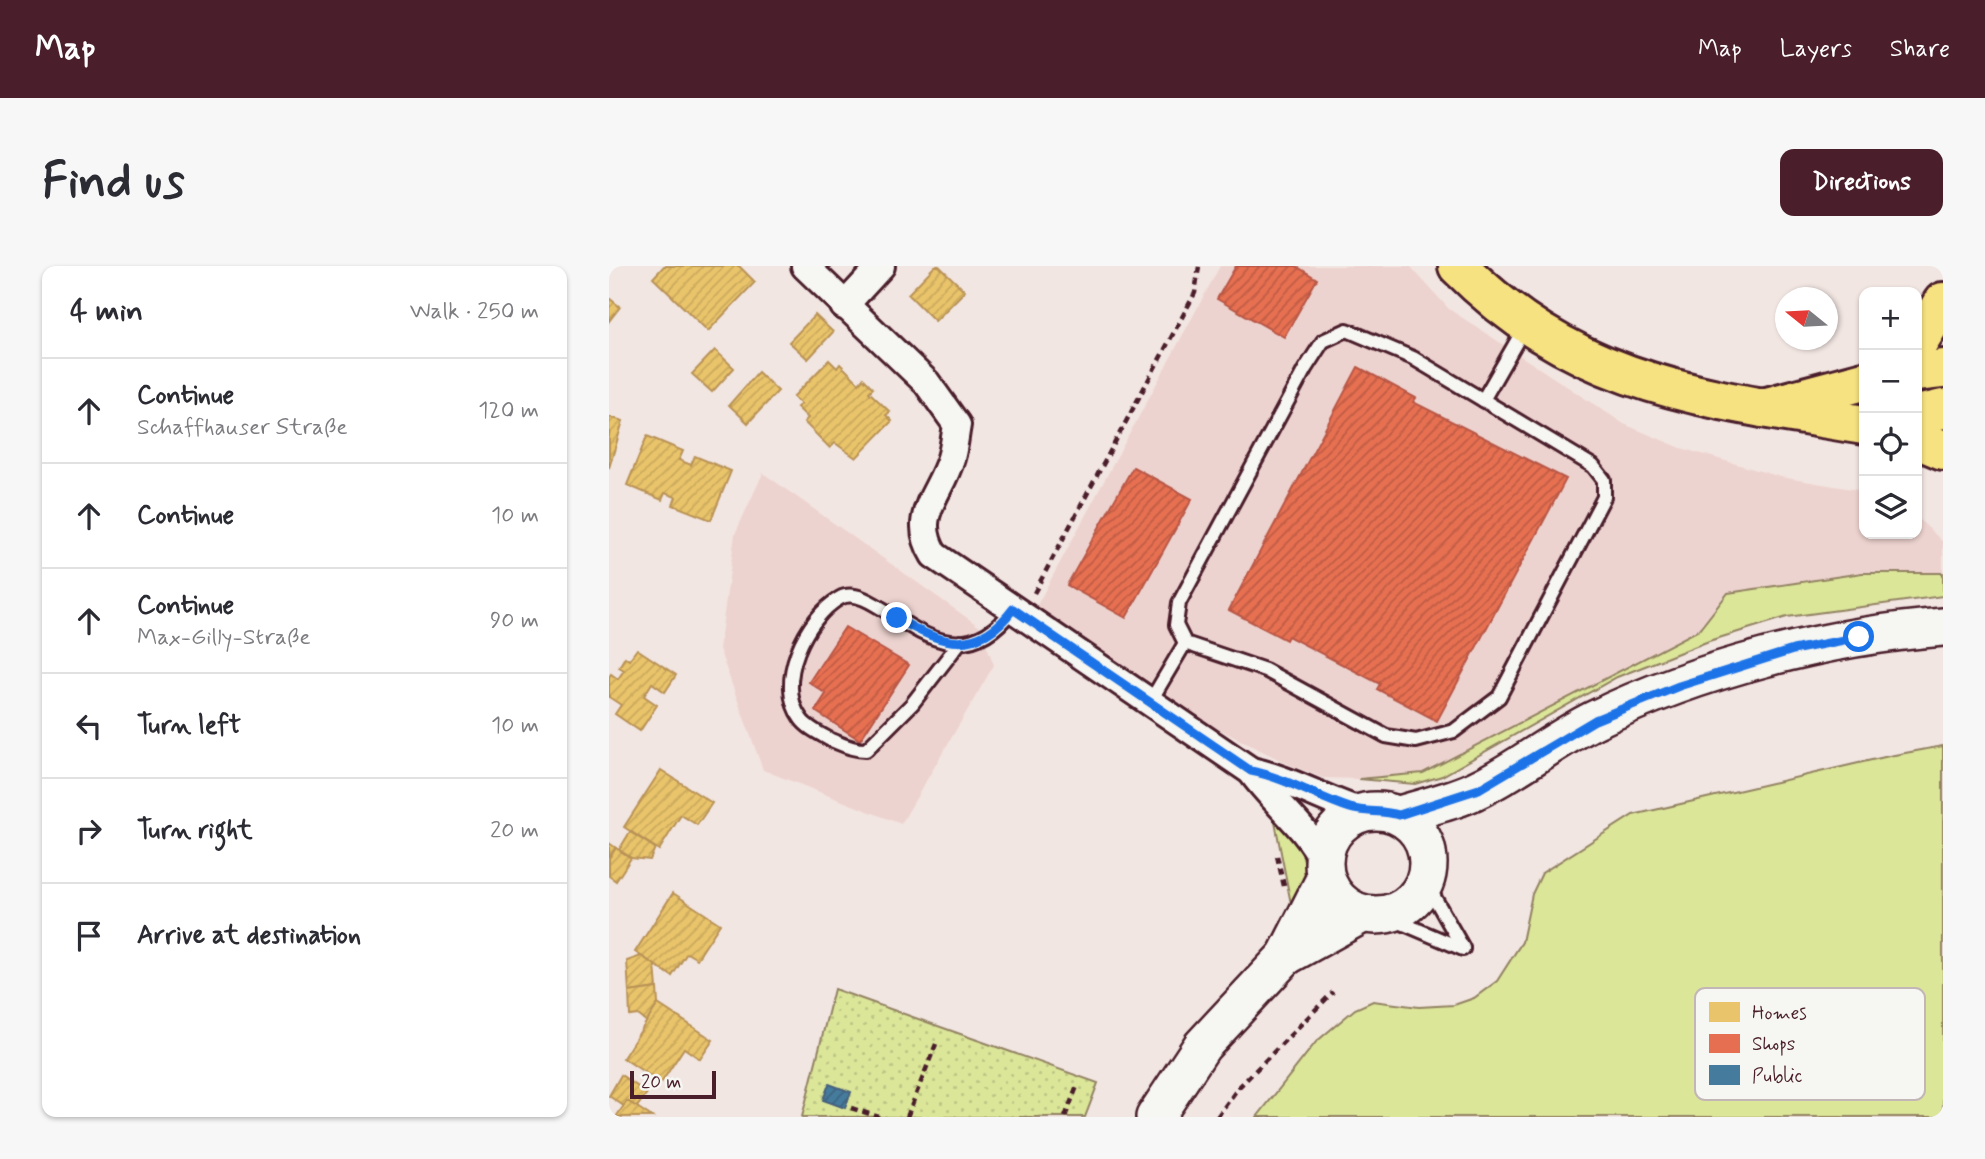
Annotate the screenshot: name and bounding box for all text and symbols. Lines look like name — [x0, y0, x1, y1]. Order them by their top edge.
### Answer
text: Map — [35, 27, 95, 71]
text: Map — [1698, 34, 1742, 65]
text: Layers — [1780, 34, 1852, 65]
text: Share — [1890, 34, 1950, 65]
button: Directions — [1780, 149, 1943, 216]
text: Find us — [42, 150, 185, 215]
north arrow — [1775, 287, 1838, 350]
map controls — [1859, 287, 1922, 539]
button: + — [1859, 287, 1922, 350]
text: 4 min — [70, 292, 143, 331]
text: Walk · 250 m — [410, 297, 539, 327]
button: − — [1859, 350, 1922, 413]
text: Continue — [137, 379, 234, 413]
icon: ahead — [70, 392, 108, 430]
text: 120 m — [478, 396, 539, 426]
text: Schaffhauser Straße — [137, 413, 348, 443]
button: locate — [1859, 413, 1922, 476]
button: layers — [1859, 476, 1922, 539]
icon: ahead — [70, 497, 108, 535]
text: Continue — [137, 499, 234, 533]
text: 10 m — [491, 501, 539, 531]
text: Continue — [137, 589, 234, 623]
icon: ahead — [70, 602, 108, 640]
route end — [881, 602, 912, 633]
text: 90 m — [490, 606, 539, 636]
route start — [1843, 621, 1874, 652]
text: Max-Gilly-Straße — [137, 623, 311, 653]
icon: left — [70, 707, 108, 745]
text: Turn left — [137, 709, 241, 743]
text: 10 m — [491, 711, 539, 741]
icon: right — [70, 812, 108, 850]
text: Turn right — [137, 814, 253, 848]
text: 20 m — [490, 816, 539, 846]
icon: arrive — [70, 917, 108, 955]
text: Arrive at destination — [137, 919, 361, 953]
legend — [1695, 988, 1925, 1100]
text: Homes — [1752, 1001, 1807, 1026]
text: Shops — [1752, 1032, 1795, 1057]
text: Public — [1752, 1064, 1803, 1089]
scale bar — [630, 1068, 716, 1100]
text: 20 m — [641, 1070, 681, 1095]

